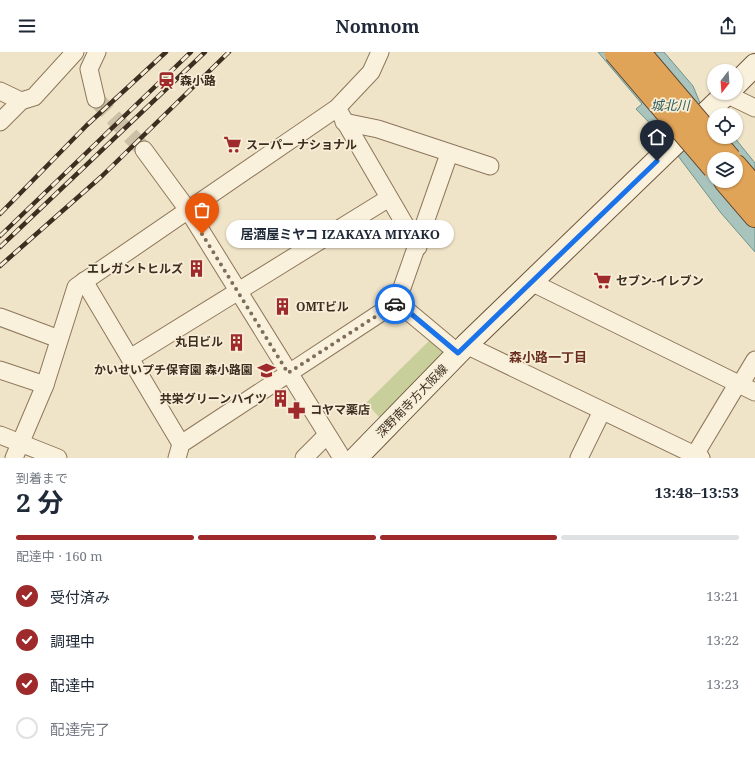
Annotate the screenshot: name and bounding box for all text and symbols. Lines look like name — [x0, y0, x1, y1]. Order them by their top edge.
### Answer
text: Nomnom — [336, 14, 419, 38]
icon: menu — [16, 15, 38, 37]
icon: share — [717, 15, 739, 37]
north arrow — [707, 64, 743, 100]
map controls — [707, 64, 743, 188]
station icon: 森小路 — [157, 71, 177, 91]
place label: 森小路 — [180, 72, 216, 89]
water label: 城北川 — [650, 96, 691, 114]
button: locate — [707, 108, 743, 144]
pin — [640, 120, 674, 161]
icon: home — [646, 126, 668, 148]
supermarket icon: スーパー ナショナル — [223, 135, 243, 155]
place label: スーパー ナショナル — [246, 136, 357, 153]
button: layers — [707, 152, 743, 188]
pin — [185, 193, 219, 234]
icon: bag — [191, 199, 213, 221]
callout: 居酒屋ミヤコ IZAKAYA MIYAKO — [226, 220, 454, 248]
text: 居酒屋ミヤコ IZAKAYA MIYAKO — [240, 225, 440, 243]
building icon: エレガントヒルズ — [186, 259, 206, 279]
place label: エレガントヒルズ — [87, 260, 183, 277]
supermarket icon: セブン-イレブン — [593, 271, 613, 291]
place label: セブン-イレブン — [616, 272, 704, 289]
courier — [375, 284, 415, 324]
icon: car — [384, 293, 406, 315]
building icon: OMTビル — [273, 297, 293, 317]
place label: OMTビル — [296, 298, 349, 315]
building icon: 丸日ビル — [226, 332, 246, 352]
place label: 丸日ビル — [175, 333, 223, 350]
district label: 森小路一丁目 — [509, 348, 587, 366]
school or university icon: かいせいプチ保育園 森小路園 — [256, 360, 276, 380]
street label: 深野南寺方大阪線 — [372, 360, 451, 441]
place label: かいせいプチ保育園 森小路園 — [94, 361, 253, 378]
building icon: 共栄グリーンハイツ — [270, 389, 290, 409]
place label: 共栄グリーンハイツ — [160, 390, 267, 407]
pharmacy icon: コヤマ薬店 — [287, 400, 307, 420]
place label: コヤマ薬店 — [310, 401, 370, 418]
text: 到着まで — [16, 469, 68, 487]
text: 13:48–13:53 — [655, 482, 739, 502]
text: 2 分 — [16, 484, 63, 520]
text: 配達中 · 160 m — [16, 547, 102, 565]
icon: check — [16, 585, 38, 607]
text: 受付済み — [50, 587, 110, 607]
text: 13:21 — [706, 587, 739, 605]
icon: check — [16, 629, 38, 651]
text: 調理中 — [50, 631, 95, 651]
text: 13:22 — [706, 631, 739, 649]
icon: check — [16, 673, 38, 695]
text: 配達中 — [50, 675, 95, 695]
text: 13:23 — [706, 675, 739, 693]
text: 配達完了 — [50, 719, 110, 739]

